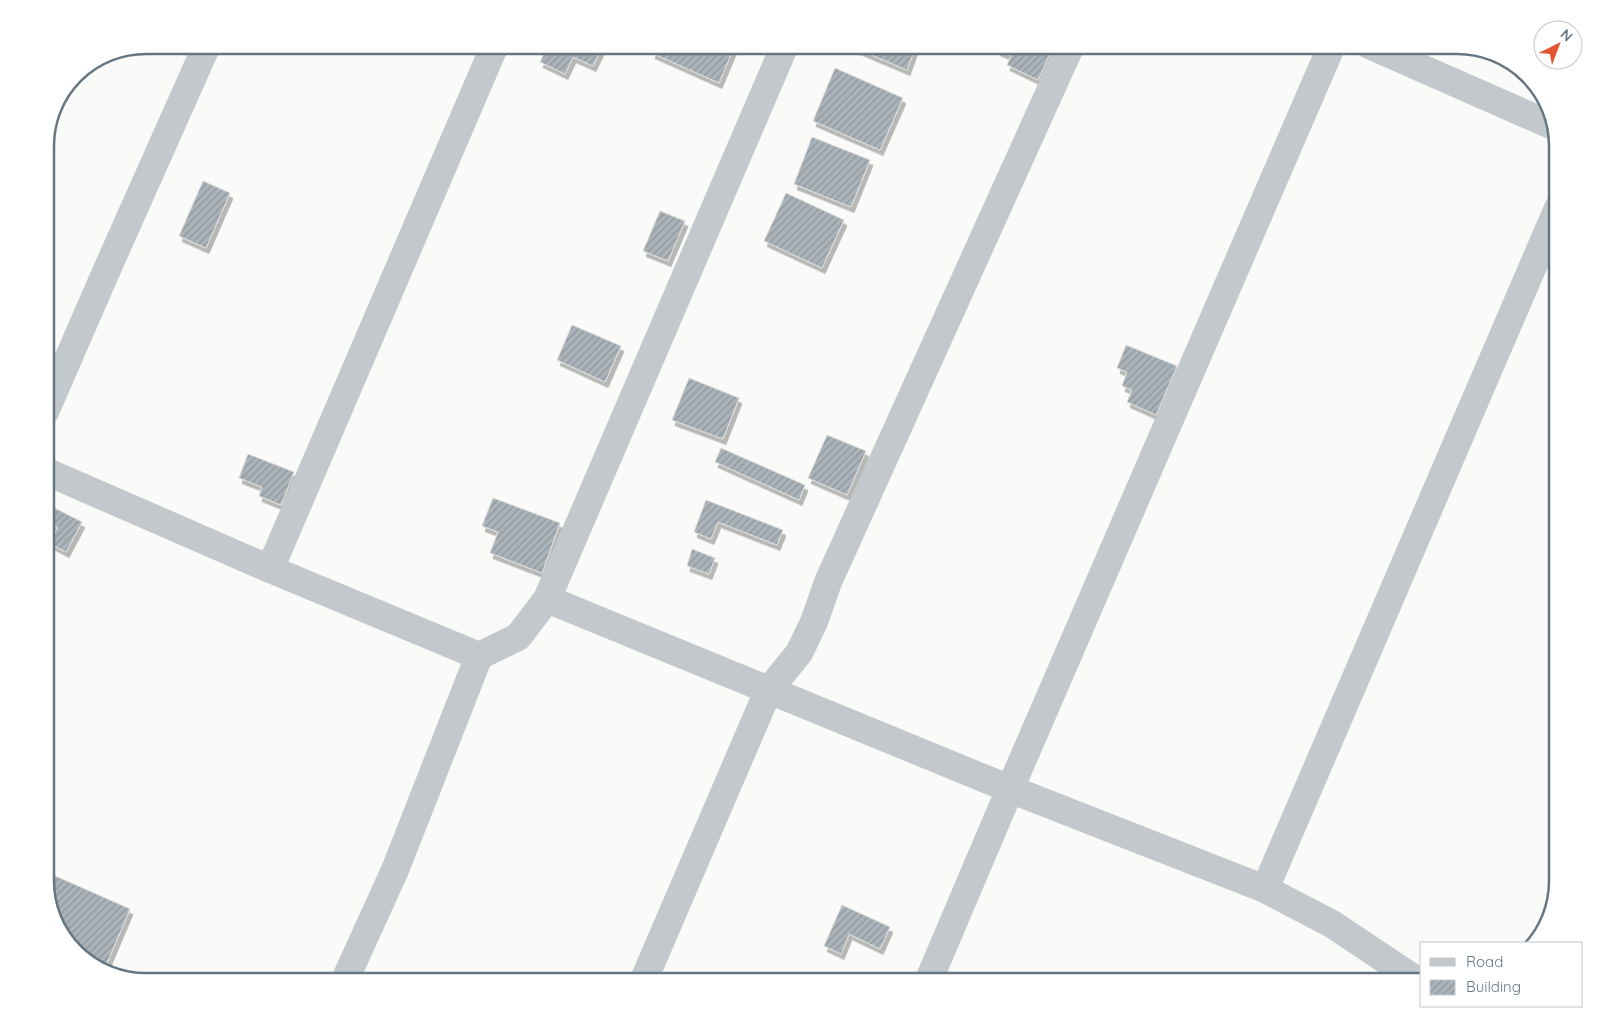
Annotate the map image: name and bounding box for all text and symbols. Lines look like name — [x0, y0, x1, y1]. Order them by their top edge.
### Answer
north arrow — [1533, 20, 1583, 70]
text: N — [1557, 25, 1577, 45]
legend — [1420, 942, 1583, 1007]
text: Road — [1466, 952, 1503, 971]
text: Building — [1466, 977, 1521, 996]

